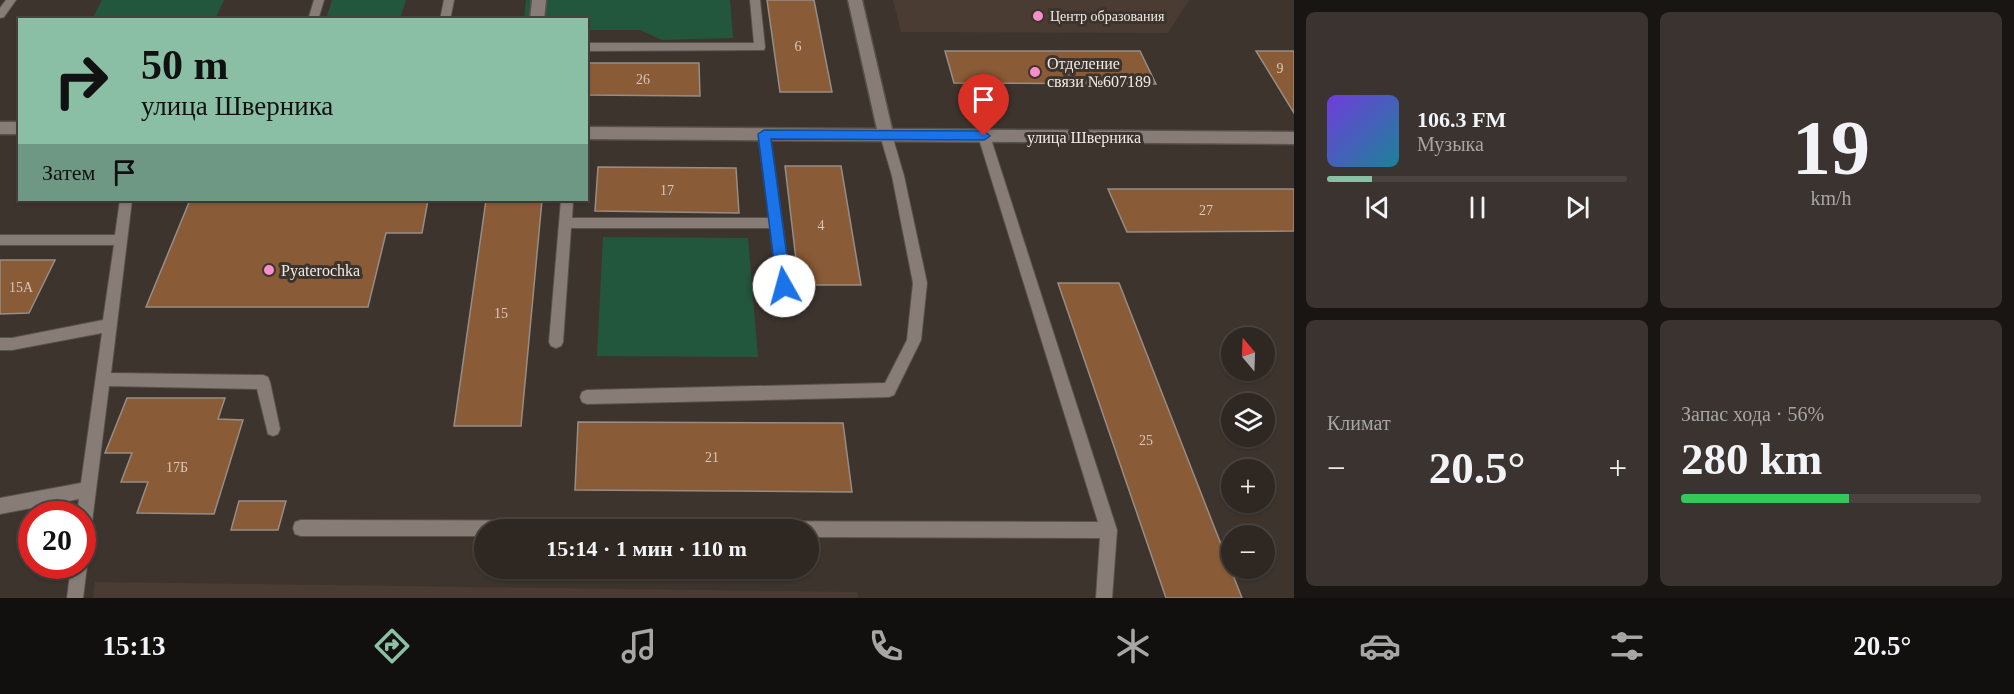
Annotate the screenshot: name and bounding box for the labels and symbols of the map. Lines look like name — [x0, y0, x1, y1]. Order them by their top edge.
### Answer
marker: Центр образования — [1031, 9, 1045, 23]
place label: Центр образования — [1050, 9, 1165, 24]
house number: 6 — [795, 39, 802, 54]
place label: Отделение связи №607189 — [1047, 55, 1151, 90]
house number: 9 — [1277, 61, 1284, 76]
marker: Отделение связи №607189 — [1028, 65, 1042, 79]
house number: 26 — [636, 72, 650, 87]
pin — [958, 74, 1009, 136]
street label: улица Шверника — [1027, 129, 1141, 147]
house number: 17 — [660, 183, 674, 198]
house number: 27 — [1199, 203, 1213, 218]
house number: 4 — [818, 218, 825, 233]
position arrow — [752, 254, 816, 318]
place label: Pyaterochka — [281, 262, 360, 280]
marker: Pyaterochka — [262, 263, 276, 277]
house number: 15А — [9, 280, 34, 295]
house number: 15 — [494, 306, 508, 321]
north arrow — [1221, 327, 1275, 381]
house number: 25 — [1139, 433, 1153, 448]
house number: 21 — [705, 450, 719, 465]
house number: 17Б — [166, 460, 188, 475]
speed limit sign: 20 — [18, 501, 96, 579]

